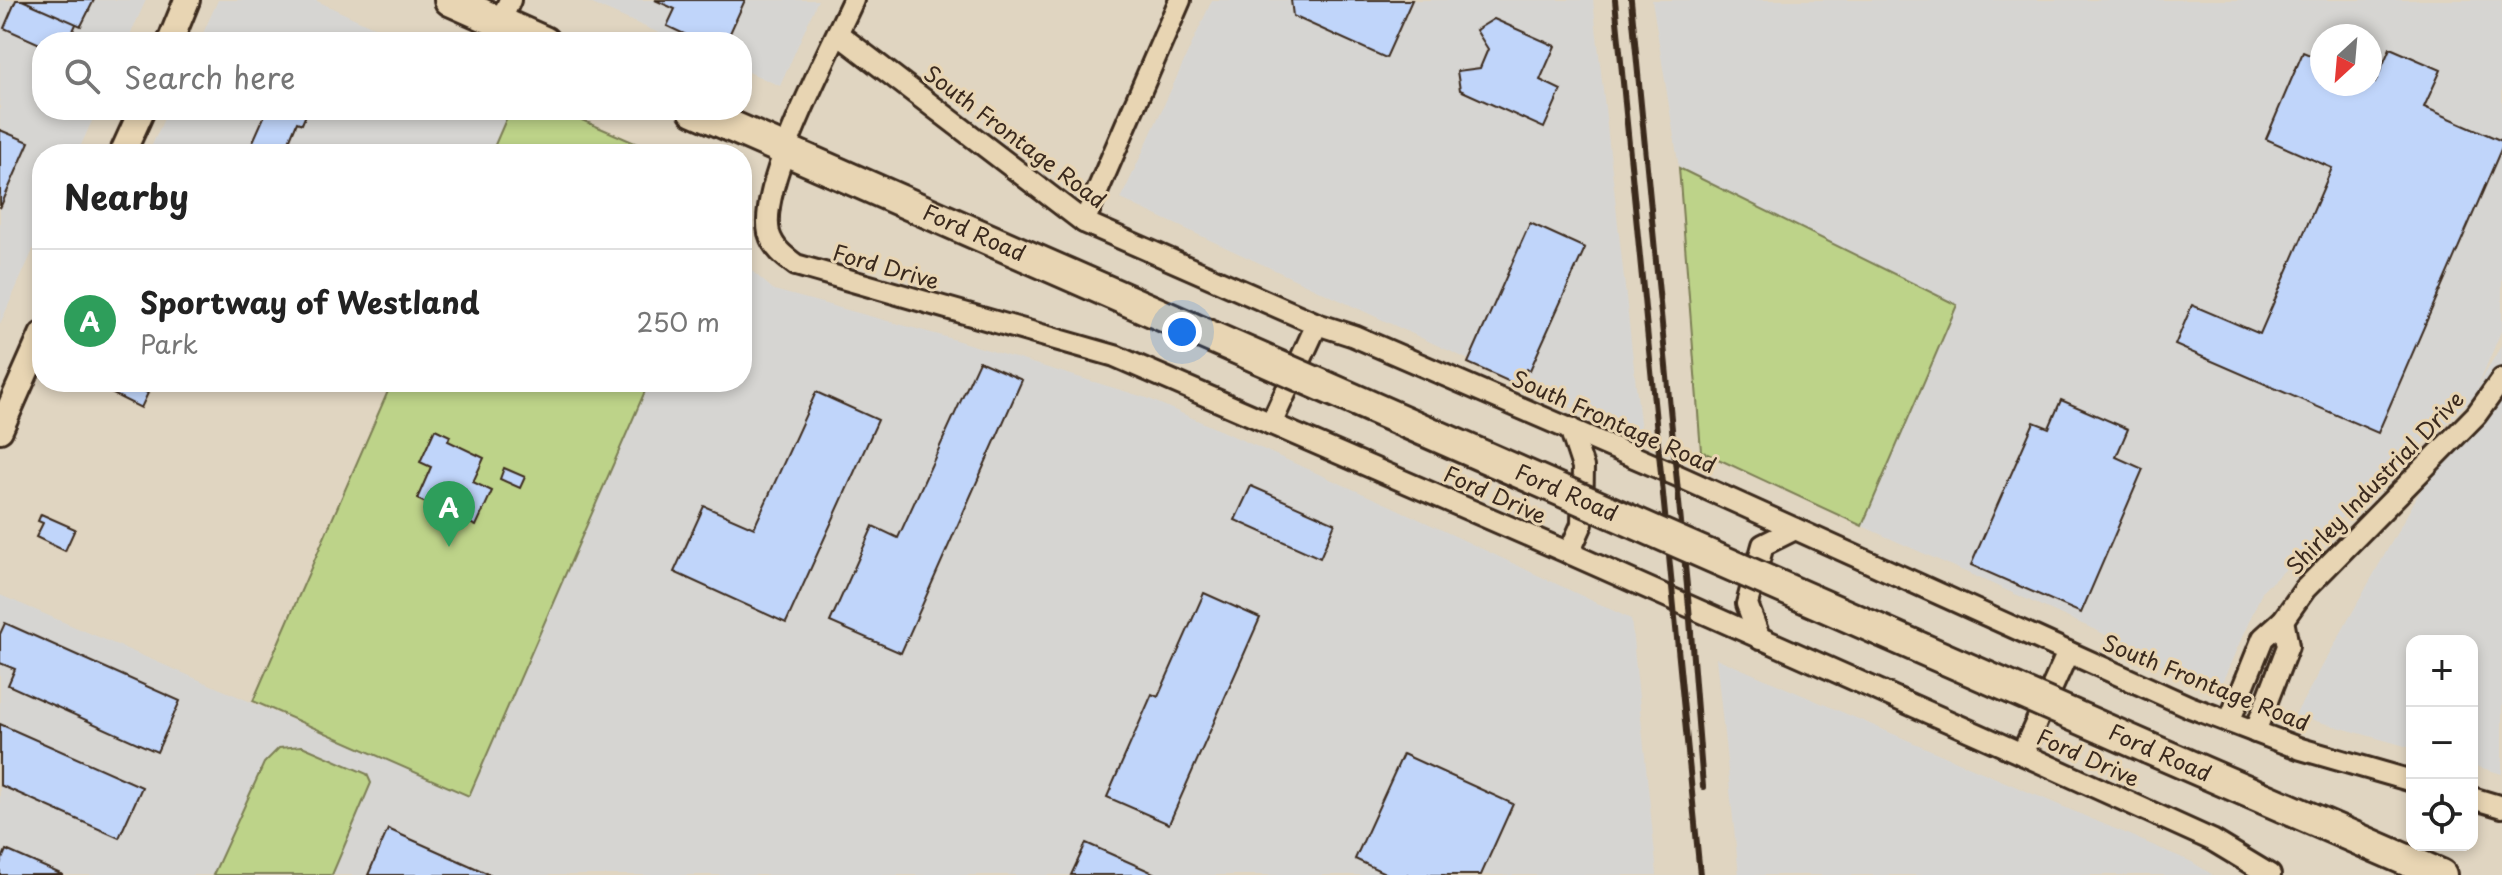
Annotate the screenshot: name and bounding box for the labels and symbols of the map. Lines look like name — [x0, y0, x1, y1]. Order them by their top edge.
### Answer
north arrow — [2310, 24, 2382, 96]
street label: South Frontage Road — [918, 56, 1114, 215]
street label: Ford Road — [918, 194, 1032, 269]
street label: Ford Drive — [829, 235, 944, 296]
your location — [1162, 312, 1202, 352]
street label: South Frontage Road — [1507, 361, 1722, 481]
street label: Shirley Industrial Drive — [2277, 383, 2471, 581]
street label: Ford Road — [1510, 454, 1624, 528]
street label: Ford Drive — [1439, 456, 1552, 531]
pin: A — [423, 481, 475, 547]
street label: South Frontage Road — [2098, 625, 2315, 738]
street label: Ford Road — [2104, 714, 2217, 789]
street label: Ford Drive — [2032, 719, 2145, 794]

